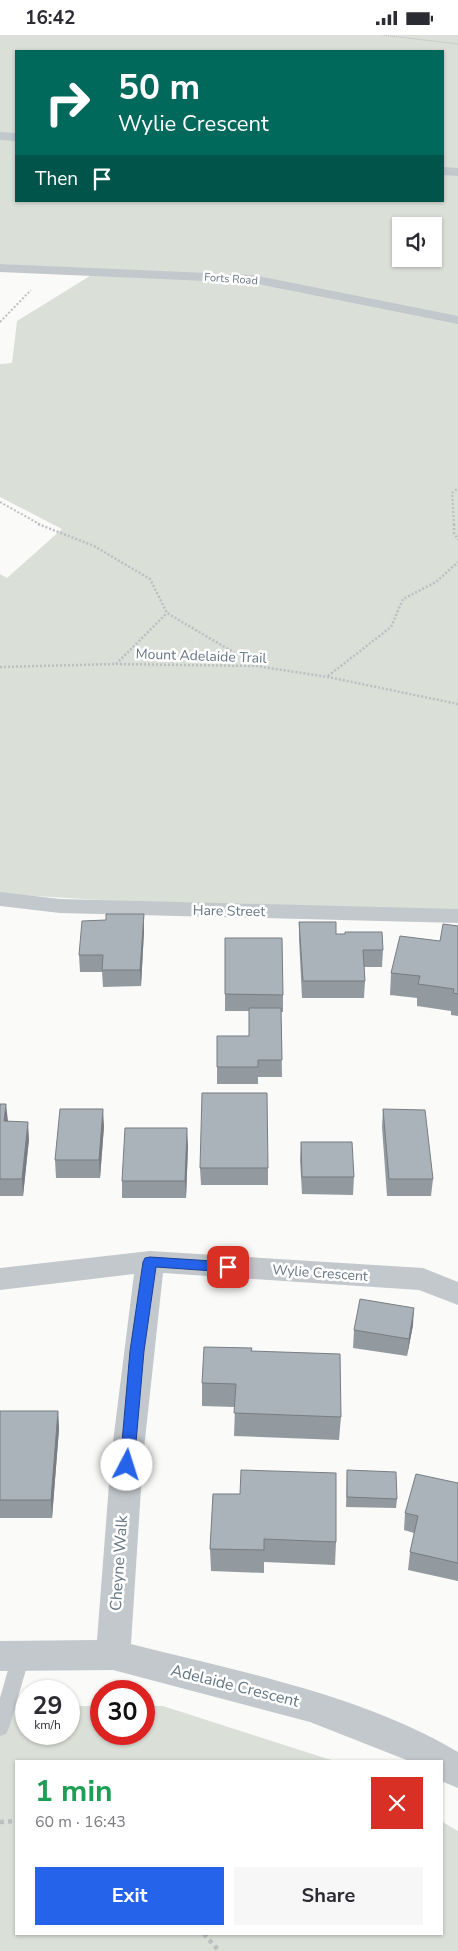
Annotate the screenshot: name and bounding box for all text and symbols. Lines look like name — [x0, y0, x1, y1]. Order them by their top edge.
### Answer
text: 16:42 — [25, 5, 75, 31]
text: 50 m — [118, 64, 200, 111]
icon: right — [35, 70, 100, 135]
text: Wylie Crescent — [118, 109, 269, 139]
icon: arrive — [88, 165, 116, 193]
text: Then — [35, 166, 78, 192]
map controls — [392, 217, 442, 267]
button: sound — [392, 217, 442, 267]
street label: Forts Road — [204, 270, 258, 288]
street label: Mount Adelaide Trail — [135, 644, 268, 668]
street label: Hare Street — [193, 901, 265, 921]
pin — [207, 1246, 249, 1288]
icon: arrive — [214, 1253, 242, 1281]
street label: Wylie Crescent — [272, 1260, 369, 1286]
position arrow — [100, 1438, 152, 1490]
street label: Cheyne Walk — [105, 1513, 133, 1612]
street label: Adelaide Crescent — [169, 1659, 302, 1713]
speed limit sign: 30 — [90, 1680, 155, 1745]
text: 29 — [32, 1689, 63, 1723]
text: km/h — [34, 1717, 61, 1733]
text: 1 min — [35, 1771, 113, 1812]
button: close — [371, 1777, 423, 1829]
text: 60 m · 16:43 — [35, 1811, 126, 1833]
button: Exit — [35, 1867, 224, 1925]
button: Share — [234, 1867, 423, 1925]

